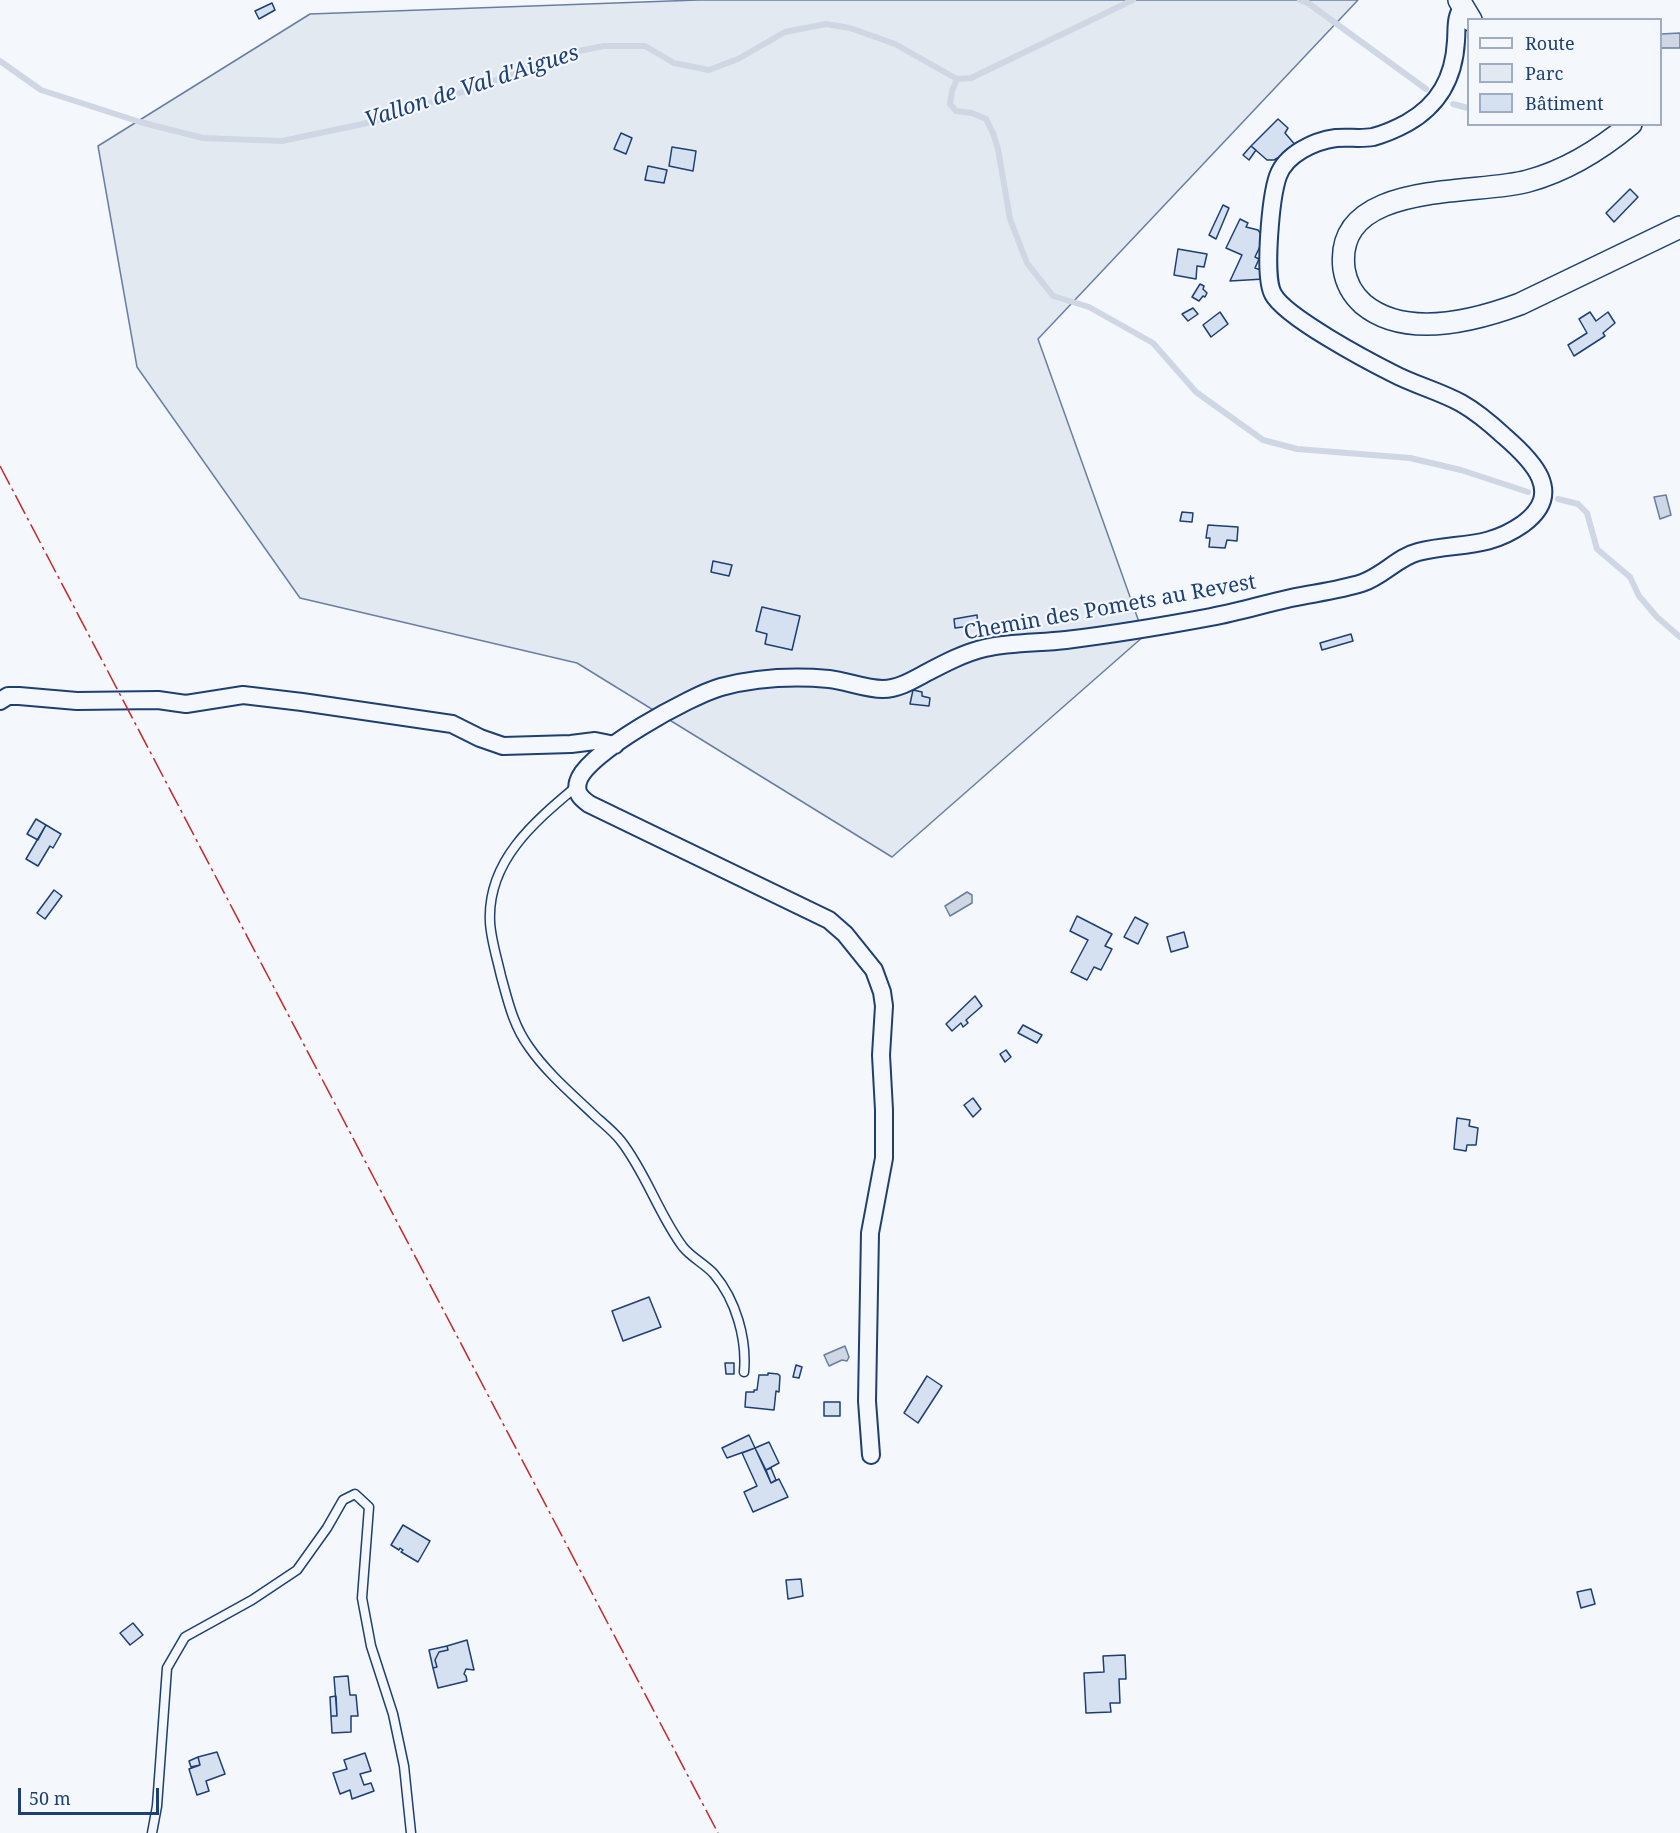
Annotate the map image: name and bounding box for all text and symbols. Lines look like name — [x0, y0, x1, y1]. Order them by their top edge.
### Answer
legend — [1467, 18, 1662, 126]
text: Route — [1525, 31, 1575, 55]
water label: Vallon de Val d'Aigues — [362, 40, 582, 134]
text: Parc — [1525, 61, 1563, 85]
text: Bâtiment — [1525, 91, 1604, 115]
street label: Chemin des Pomets au Revest — [962, 570, 1258, 646]
scale bar — [21, 1776, 162, 1814]
text: 50 m — [29, 1786, 71, 1810]

